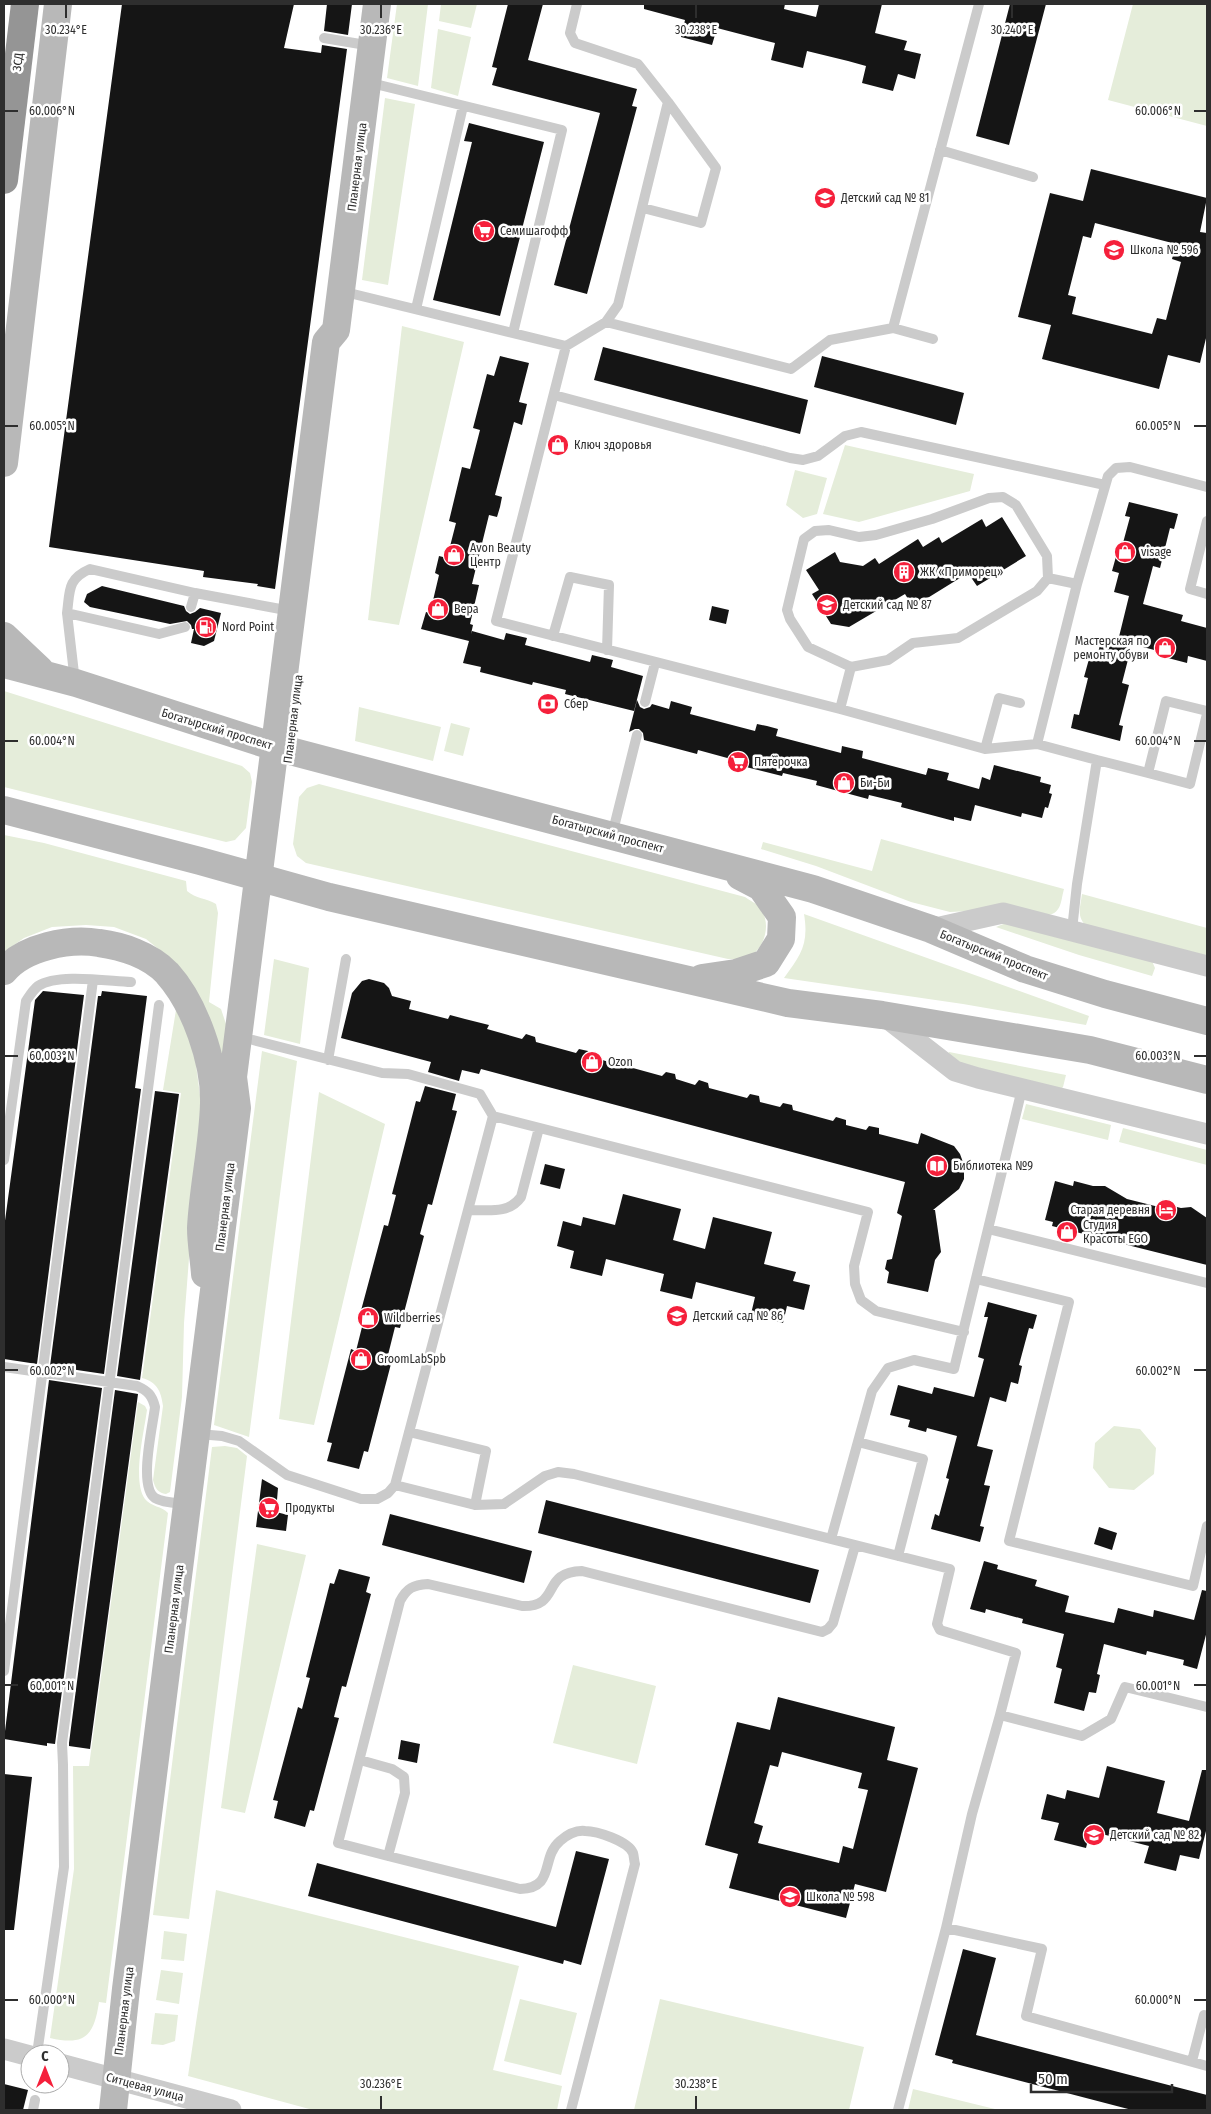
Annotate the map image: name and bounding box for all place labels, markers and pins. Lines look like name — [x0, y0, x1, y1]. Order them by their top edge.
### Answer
school or university icon: Детский сад № 81 — [813, 186, 837, 210]
place label: Детский сад № 81 — [840, 191, 929, 205]
supermarket icon: Семишагофф — [472, 219, 496, 243]
place label: Семишагофф — [500, 224, 568, 238]
school or university icon: Школа № 596 — [1102, 238, 1126, 262]
place label: Школа № 596 — [1130, 243, 1199, 257]
shop icon: Ключ здоровья — [546, 433, 570, 457]
place label: Ключ здоровья — [574, 438, 652, 452]
shop icon: visage — [1113, 540, 1137, 564]
place label: Avon Beauty Центр — [470, 541, 531, 569]
shop icon: Avon Beauty Центр — [442, 543, 466, 567]
place label: visage — [1141, 545, 1172, 559]
building icon: ЖК «Приморец» — [892, 560, 916, 584]
place label: ЖК «Приморец» — [920, 565, 1003, 579]
school or university icon: Детский сад № 87 — [815, 593, 839, 617]
shop icon: Вера — [426, 597, 450, 621]
place label: Детский сад № 87 — [842, 598, 932, 612]
place label: Вера — [454, 602, 479, 616]
fuel station icon: Nord Point — [194, 615, 218, 639]
place label: Nord Point — [222, 620, 274, 634]
place label: Мастерская по ремонту обуви — [1073, 634, 1149, 662]
shop icon: Мастерская по ремонту обуви — [1153, 636, 1177, 660]
bank icon: Сбер — [536, 692, 560, 716]
place label: Сбер — [564, 697, 588, 711]
supermarket icon: Пятёрочка — [726, 750, 750, 774]
place label: Пятёрочка — [754, 755, 808, 769]
shop icon: Би-Би — [832, 771, 856, 795]
place label: Би-Би — [860, 776, 890, 790]
shop icon: Ozon — [580, 1050, 604, 1074]
place label: Ozon — [608, 1055, 633, 1069]
library icon: Библиотека №9 — [925, 1154, 949, 1178]
place label: Библиотека №9 — [953, 1159, 1033, 1173]
hotel icon: Старая деревня — [1154, 1198, 1178, 1222]
place label: Старая деревня — [1071, 1203, 1150, 1217]
place label: Студия Красоты EGO — [1083, 1218, 1148, 1246]
shop icon: Студия Красоты EGO — [1055, 1220, 1079, 1244]
school or university icon: Детский сад № 86 — [665, 1304, 689, 1328]
shop icon: Wildberries — [356, 1306, 380, 1330]
place label: Детский сад № 86 — [692, 1309, 783, 1323]
place label: Wildberries — [384, 1311, 440, 1325]
shop icon: GroomLabSpb — [349, 1347, 373, 1371]
place label: GroomLabSpb — [377, 1352, 446, 1366]
supermarket icon: Продукты — [257, 1496, 281, 1520]
place label: Продукты — [285, 1501, 335, 1515]
school or university icon: Детский сад № 82 — [1082, 1823, 1106, 1847]
place label: Детский сад № 82 — [1109, 1828, 1199, 1842]
school or university icon: Школа № 598 — [778, 1885, 802, 1909]
place label: Школа № 598 — [806, 1890, 875, 1904]

